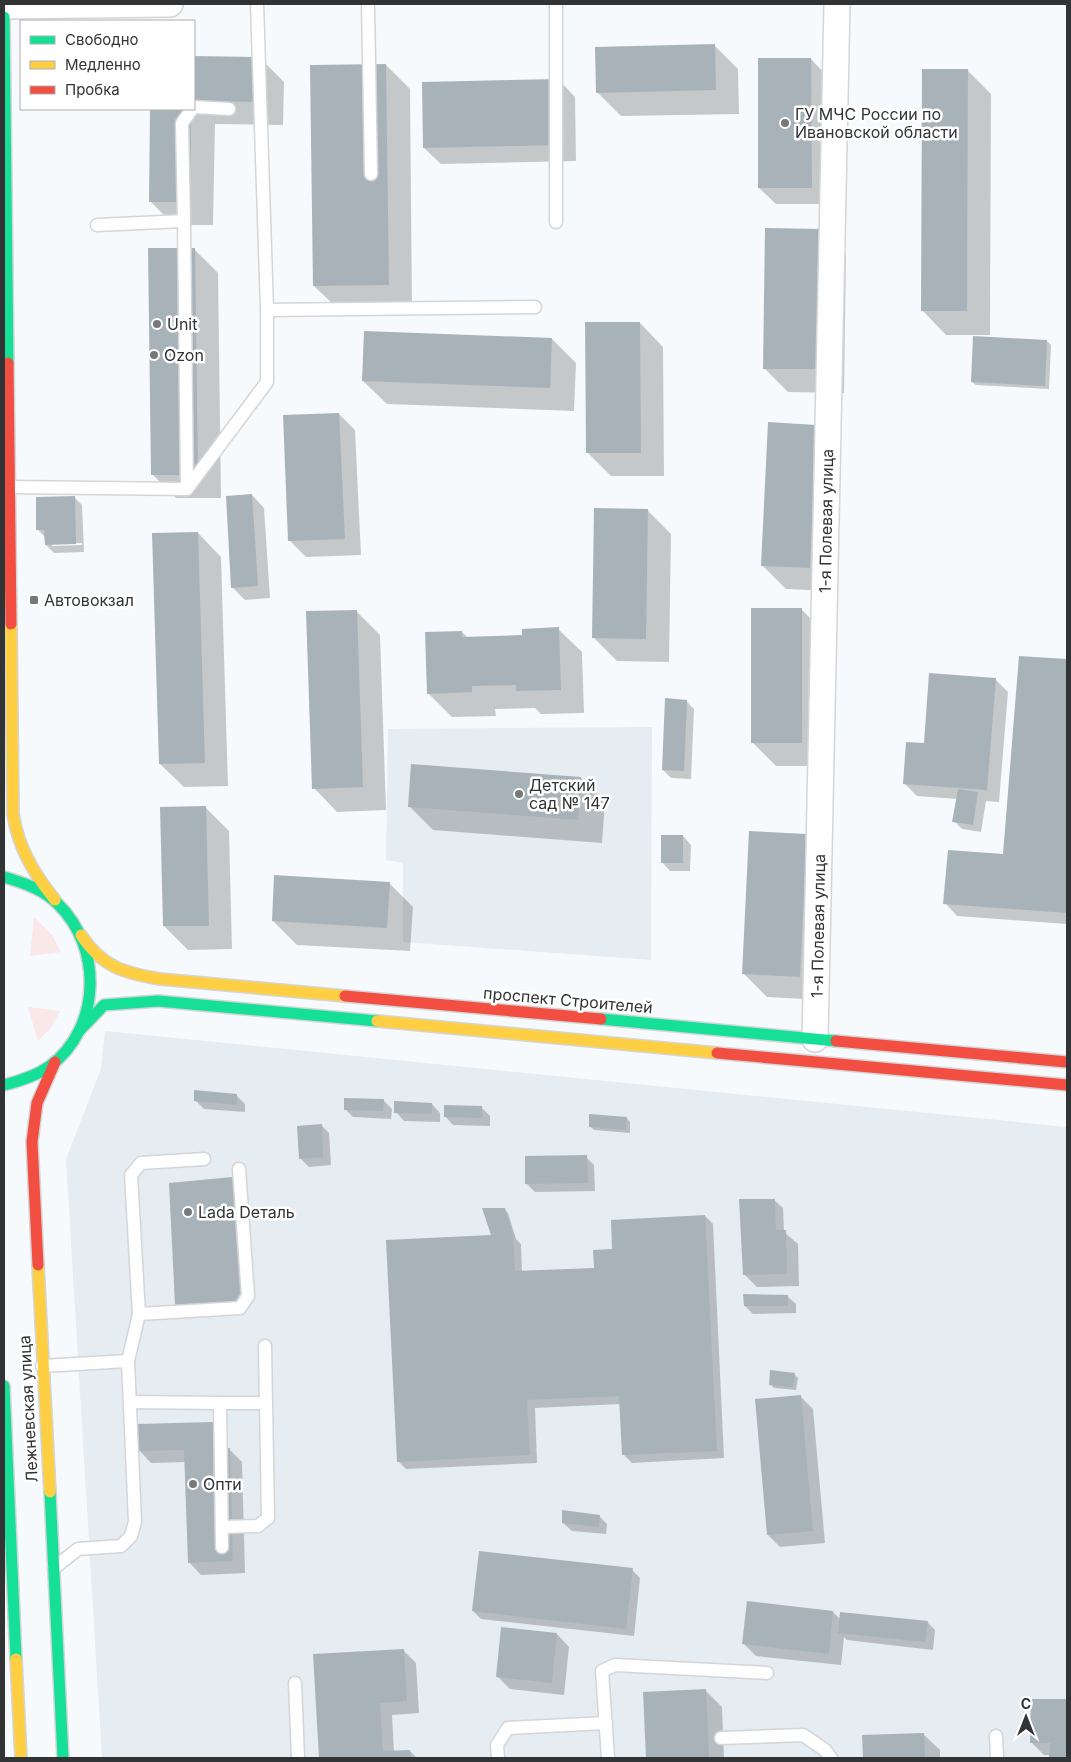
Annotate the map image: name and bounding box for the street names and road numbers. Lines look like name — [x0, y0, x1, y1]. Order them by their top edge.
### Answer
street label: 1-я Полевая улица — [815, 449, 837, 593]
street label: 1-я Полевая улица — [807, 854, 829, 998]
street label: проспект Строителей — [482, 983, 654, 1017]
street label: Лежневская улица — [14, 1335, 42, 1483]

